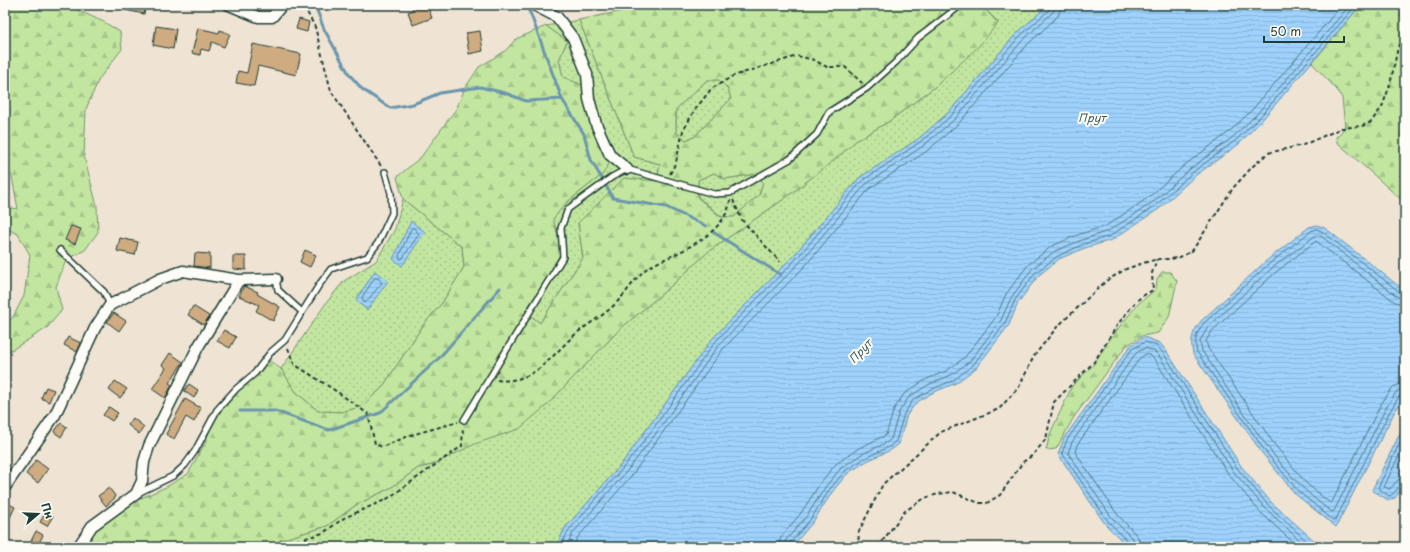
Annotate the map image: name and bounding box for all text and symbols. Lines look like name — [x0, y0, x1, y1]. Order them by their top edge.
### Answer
scale bar — [1264, 18, 1344, 44]
text: 50 m — [1270, 22, 1301, 40]
water label: Прут — [1078, 109, 1107, 126]
water label: Прут — [844, 334, 877, 367]
north arrow — [18, 494, 58, 534]
text: Пн — [37, 500, 59, 521]

